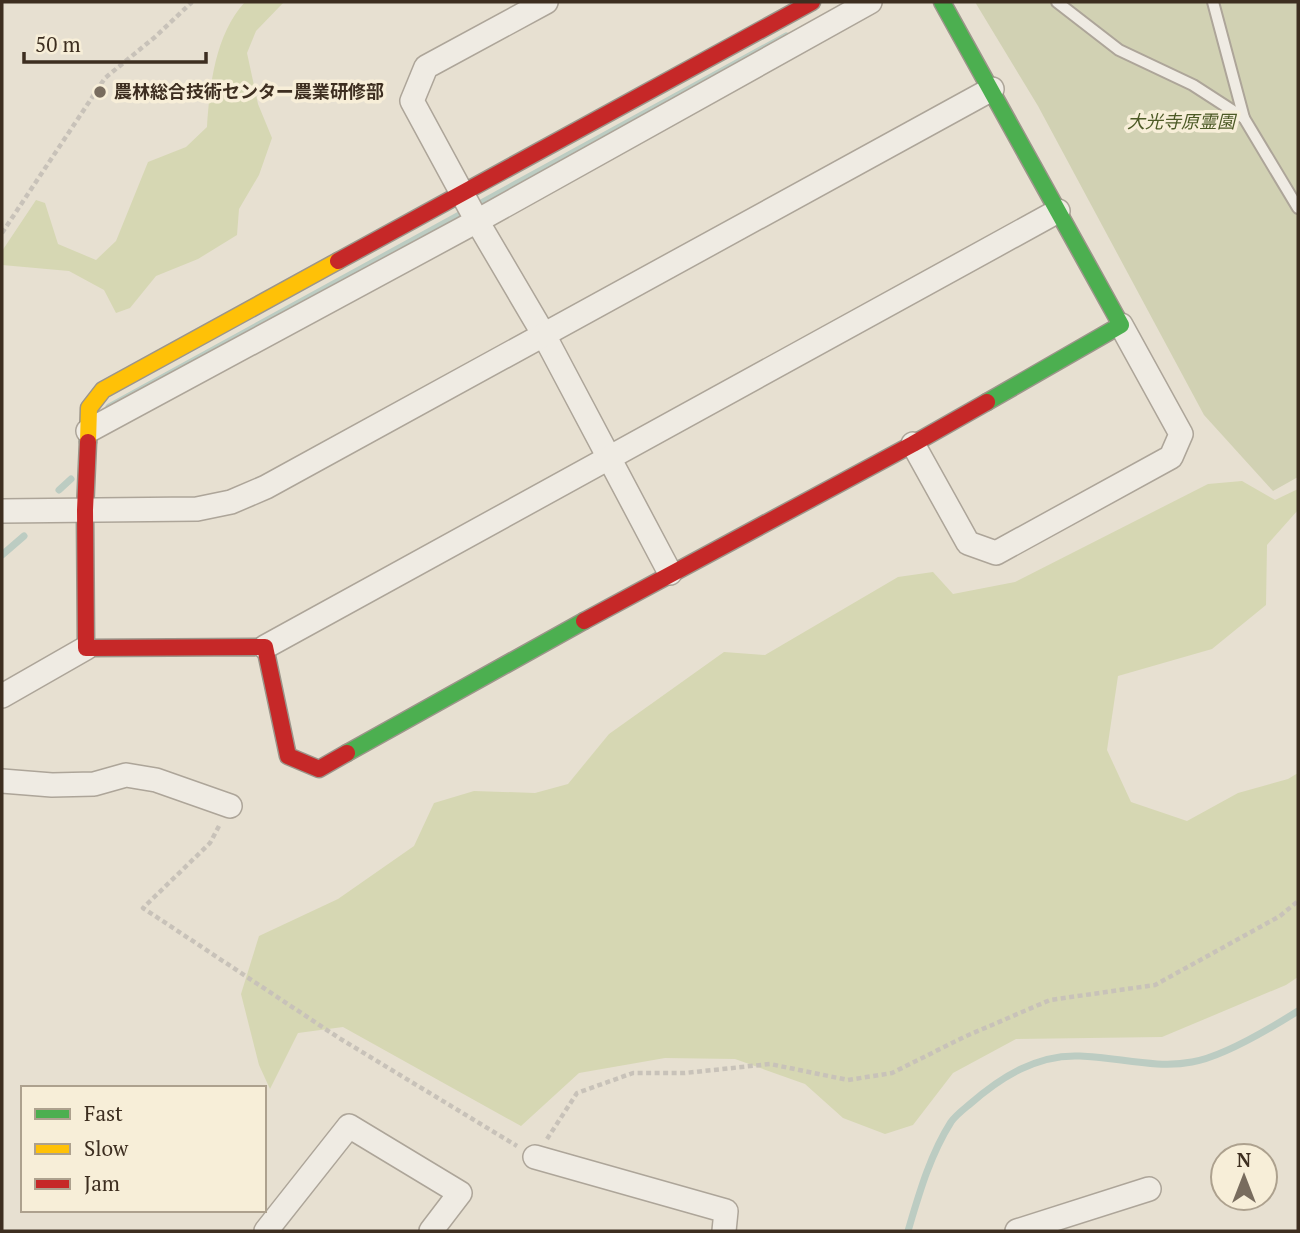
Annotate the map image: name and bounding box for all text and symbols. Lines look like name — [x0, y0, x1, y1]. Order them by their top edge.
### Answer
scale bar — [24, 21, 206, 65]
text: 50 m — [35, 30, 81, 58]
place label: 農林総合技術センター農業研修部 — [114, 79, 384, 103]
marker: 農林総合技術センター農業研修部 — [92, 84, 108, 100]
park label: 大光寺原霊園 — [1127, 109, 1238, 133]
legend — [21, 1086, 266, 1212]
text: Fast — [84, 1099, 123, 1127]
text: Slow — [84, 1134, 129, 1162]
north arrow — [1209, 1142, 1279, 1212]
text: N — [1237, 1147, 1252, 1172]
text: Jam — [84, 1169, 120, 1197]

